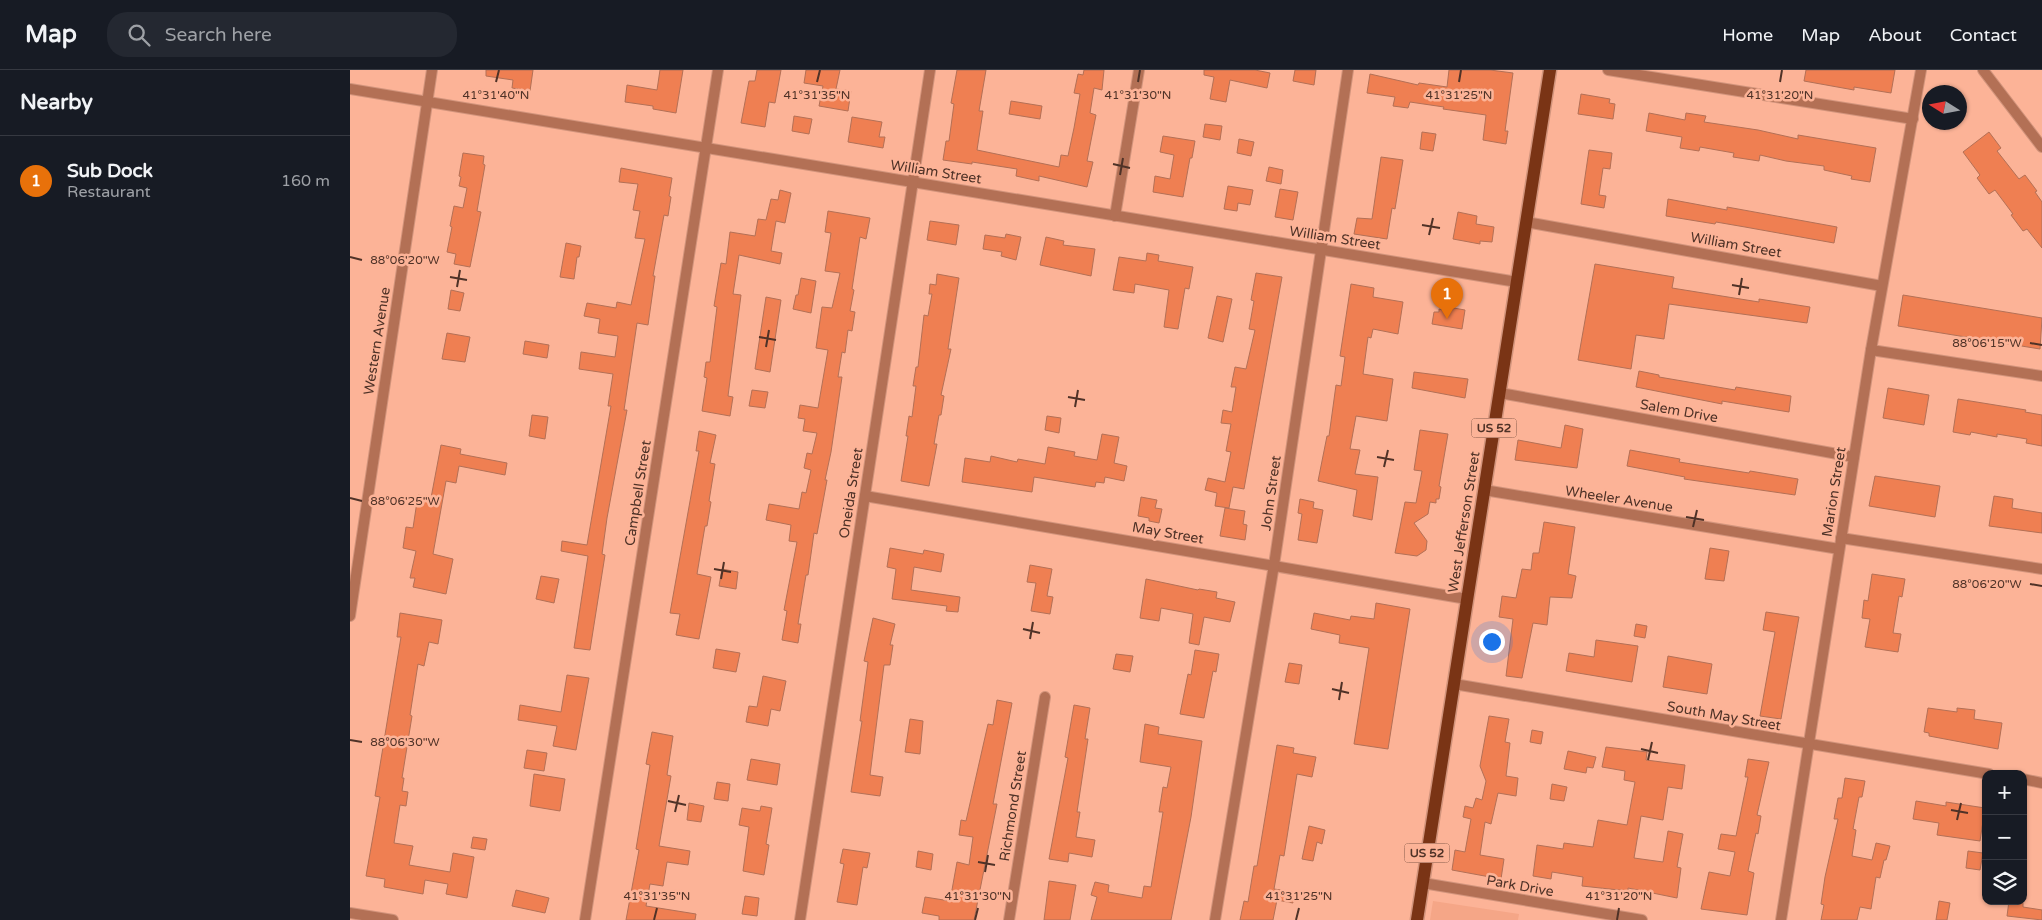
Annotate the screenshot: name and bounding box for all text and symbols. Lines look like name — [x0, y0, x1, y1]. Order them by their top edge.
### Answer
search box — [107, 12, 457, 57]
text: Map — [25, 20, 77, 49]
icon: search — [125, 21, 153, 49]
text: Search here — [165, 24, 272, 46]
text: Home — [1722, 24, 1773, 46]
text: Map — [1801, 24, 1840, 46]
text: About — [1868, 24, 1922, 46]
text: Contact — [1950, 24, 2017, 46]
north arrow — [1922, 85, 1967, 130]
text: 41°31'40"N — [463, 88, 530, 102]
text: 41°31'35"N — [784, 88, 851, 102]
text: 41°31'30"N — [1105, 88, 1172, 102]
text: 41°31'25"N — [1426, 88, 1493, 102]
text: 41°31'20"N — [1747, 88, 1814, 102]
text: Nearby — [20, 90, 93, 115]
street label: William Street — [889, 156, 984, 188]
text: Sub Dock — [67, 160, 153, 182]
text: 1 — [31, 171, 41, 191]
text: 160 m — [281, 171, 330, 191]
text: Restaurant — [67, 182, 151, 202]
street label: William Street — [1288, 222, 1383, 254]
street label: William Street — [1689, 229, 1784, 261]
text: 88°06'20"W — [370, 253, 440, 267]
pin: 1 — [1431, 278, 1463, 319]
street label: Western Avenue — [360, 286, 394, 396]
text: 88°06'15"W — [1952, 336, 2022, 350]
street label: Salem Drive — [1639, 396, 1719, 426]
road number: US 52 — [1472, 418, 1516, 438]
street label: Campbell Street — [621, 438, 655, 547]
street label: Marion Street — [1818, 445, 1850, 538]
street label: Oneida Street — [835, 446, 867, 540]
street label: West Jefferson Street — [1444, 450, 1484, 594]
street label: John Street — [1257, 454, 1285, 532]
street label: Wheeler Avenue — [1564, 482, 1674, 516]
text: 88°06'25"W — [370, 494, 440, 508]
street label: May Street — [1131, 518, 1206, 548]
text: 88°06'20"W — [1952, 577, 2022, 591]
your location — [1479, 629, 1505, 655]
street label: South May Street — [1666, 698, 1783, 735]
text: 88°06'30"W — [370, 735, 440, 749]
street label: Richmond Street — [996, 749, 1030, 863]
map controls — [1982, 770, 2027, 905]
button: + — [1982, 770, 2027, 815]
button: − — [1982, 815, 2027, 860]
road number: US 52 — [1404, 844, 1450, 862]
button: layers — [1982, 860, 2027, 905]
street label: Park Drive — [1485, 872, 1555, 900]
text: 41°31'35"N — [624, 889, 691, 903]
text: 41°31'30"N — [945, 889, 1012, 903]
text: 41°31'25"N — [1266, 889, 1333, 903]
text: 41°31'20"N — [1586, 889, 1653, 903]

